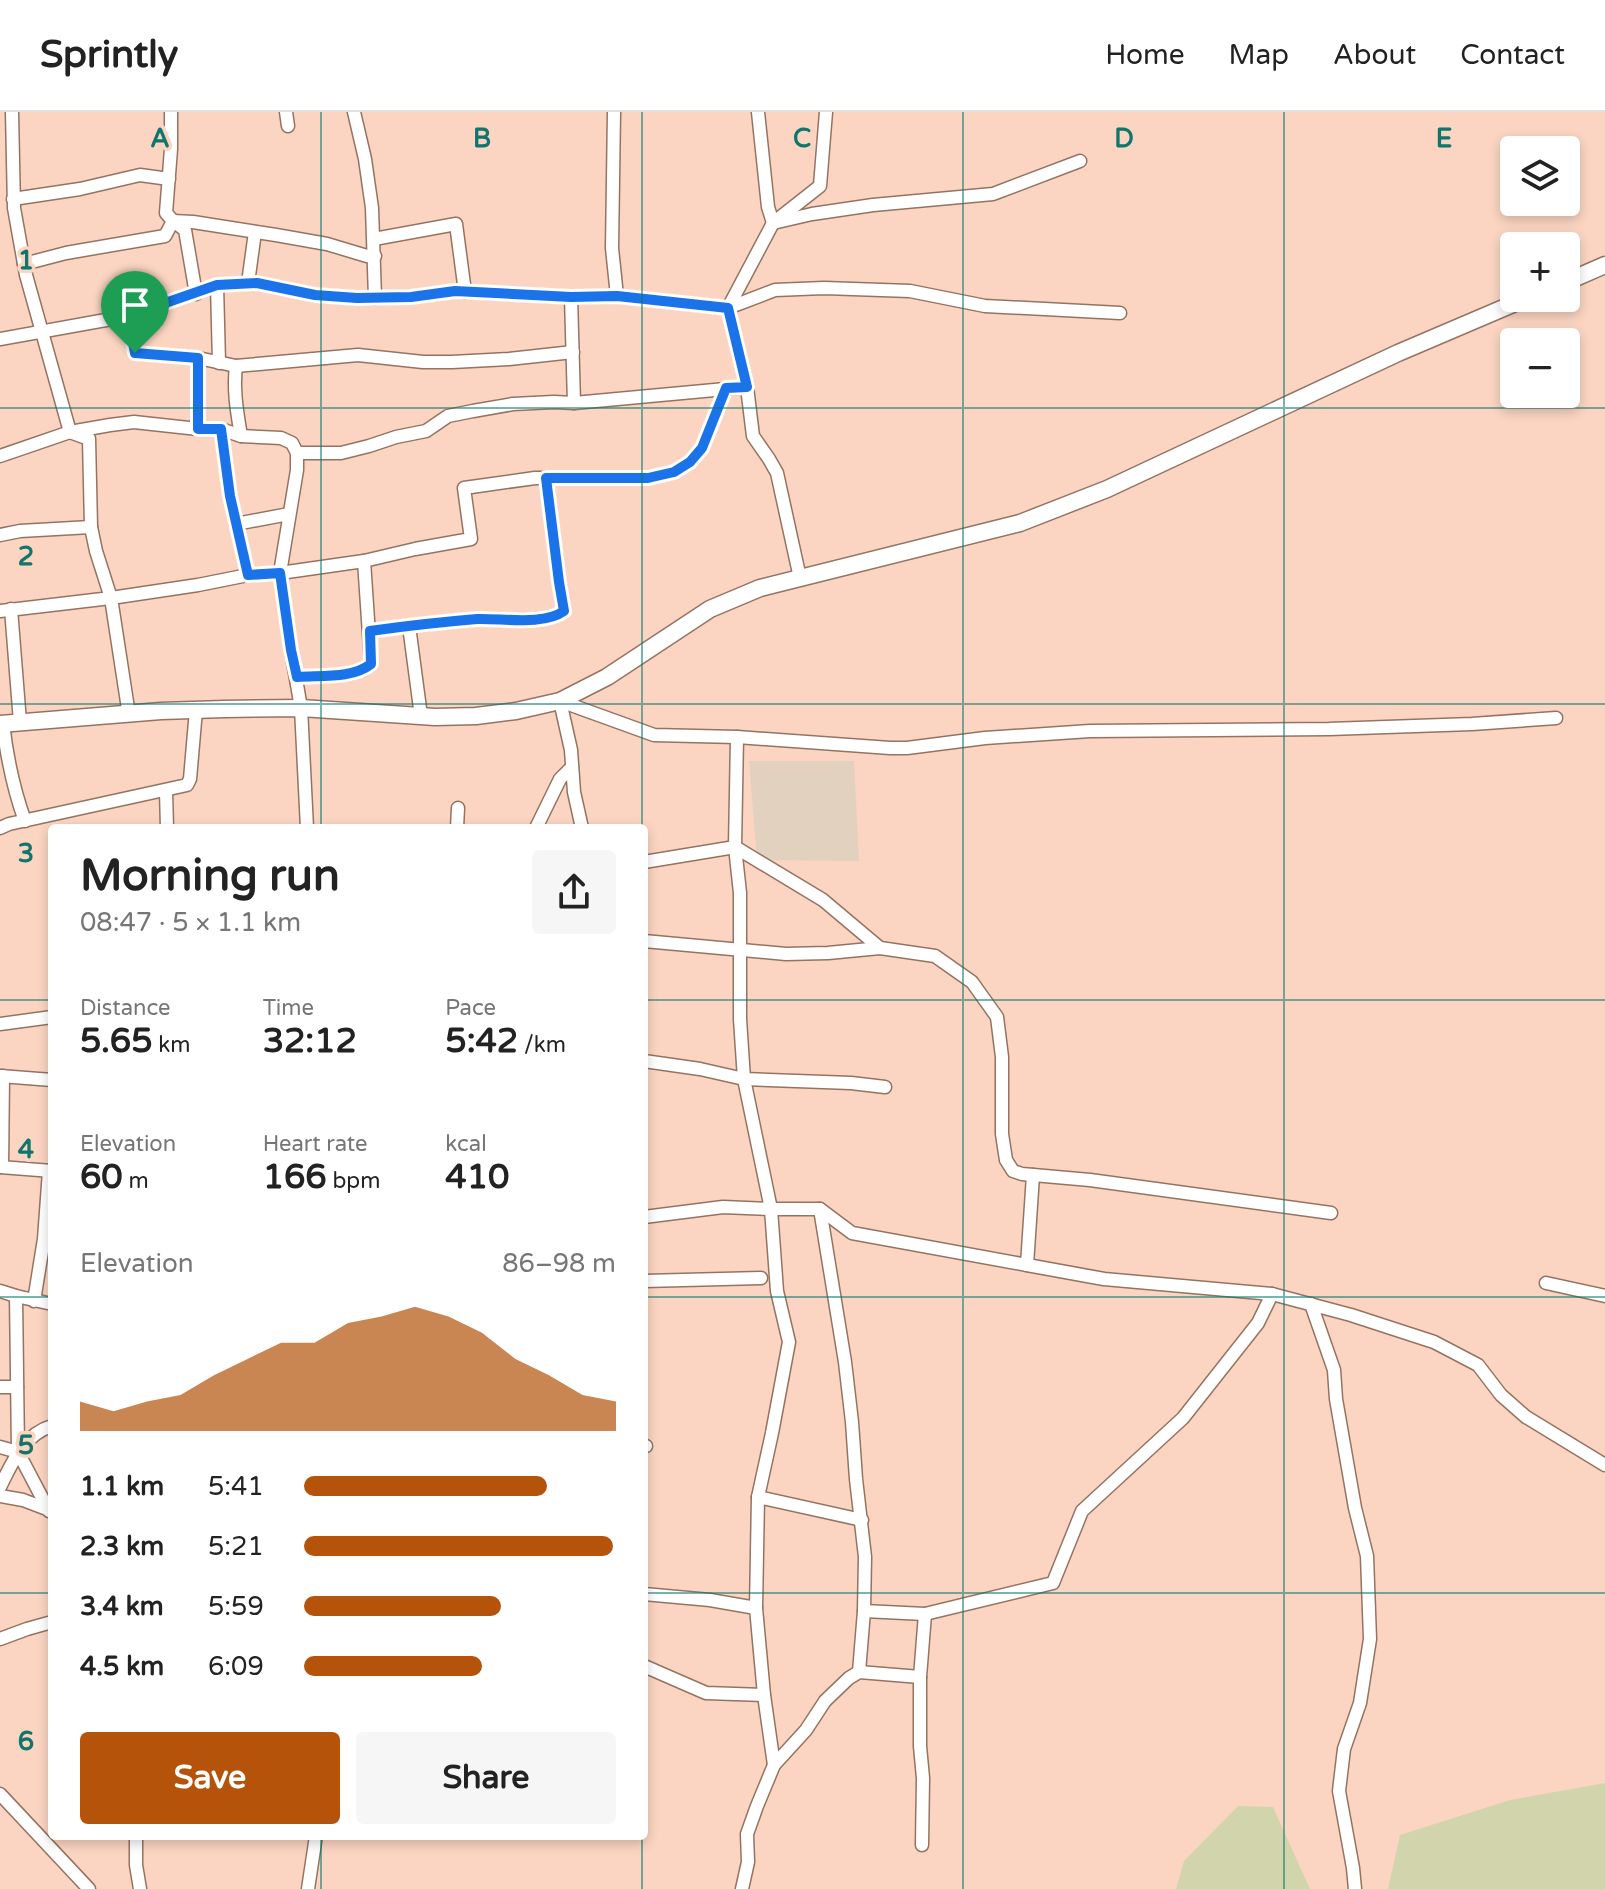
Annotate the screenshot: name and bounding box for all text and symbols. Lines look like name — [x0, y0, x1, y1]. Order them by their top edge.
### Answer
text: Sprintly — [40, 32, 178, 78]
text: Home — [1105, 38, 1185, 72]
text: Map — [1229, 38, 1289, 72]
text: About — [1333, 38, 1416, 72]
text: Contact — [1460, 38, 1565, 72]
text: A — [150, 123, 170, 154]
text: B — [473, 123, 491, 154]
text: C — [793, 123, 811, 154]
text: D — [1114, 123, 1134, 154]
text: E — [1436, 123, 1452, 154]
map controls — [1500, 136, 1580, 408]
button: layers — [1500, 136, 1580, 216]
button: + — [1500, 232, 1580, 312]
text: 1 — [18, 245, 34, 276]
pin — [101, 271, 169, 353]
icon: arrive — [113, 283, 157, 327]
button: − — [1500, 328, 1580, 408]
text: 2 — [18, 541, 34, 572]
text: 3 — [18, 838, 34, 869]
text: Morning run — [80, 850, 340, 903]
button: share — [532, 850, 616, 934]
text: 08:47 · 5 × 1.1 km — [80, 907, 301, 938]
text: Distance — [80, 995, 171, 1021]
text: Time — [263, 995, 314, 1021]
text: Pace — [445, 995, 496, 1021]
text: 5.65 — [80, 1021, 153, 1062]
text: 32:12 — [263, 1021, 357, 1062]
text: 5:42 — [445, 1021, 518, 1062]
text: km — [153, 1032, 190, 1058]
text: /km — [518, 1032, 566, 1058]
text: Elevation — [80, 1131, 176, 1157]
text: Heart rate — [263, 1131, 368, 1157]
text: kcal — [445, 1131, 487, 1157]
text: 4 — [18, 1134, 34, 1165]
text: 60 — [80, 1157, 123, 1198]
text: 166 — [263, 1157, 327, 1198]
text: 410 — [445, 1157, 509, 1198]
text: m — [123, 1168, 149, 1194]
text: bpm — [327, 1168, 380, 1194]
text: Elevation — [80, 1248, 194, 1279]
text: 86–98 m — [502, 1248, 616, 1279]
text: 5 — [18, 1430, 34, 1461]
text: 1.1 km — [80, 1471, 164, 1502]
text: 5:41 — [208, 1471, 264, 1502]
text: 2.3 km — [80, 1531, 164, 1562]
text: 5:21 — [208, 1531, 264, 1562]
text: 3.4 km — [80, 1591, 164, 1622]
text: 5:59 — [208, 1591, 264, 1622]
text: 4.5 km — [80, 1651, 164, 1682]
text: 6:09 — [208, 1651, 264, 1682]
text: 6 — [18, 1726, 34, 1757]
button: Save — [80, 1732, 340, 1824]
button: Share — [356, 1732, 616, 1824]

